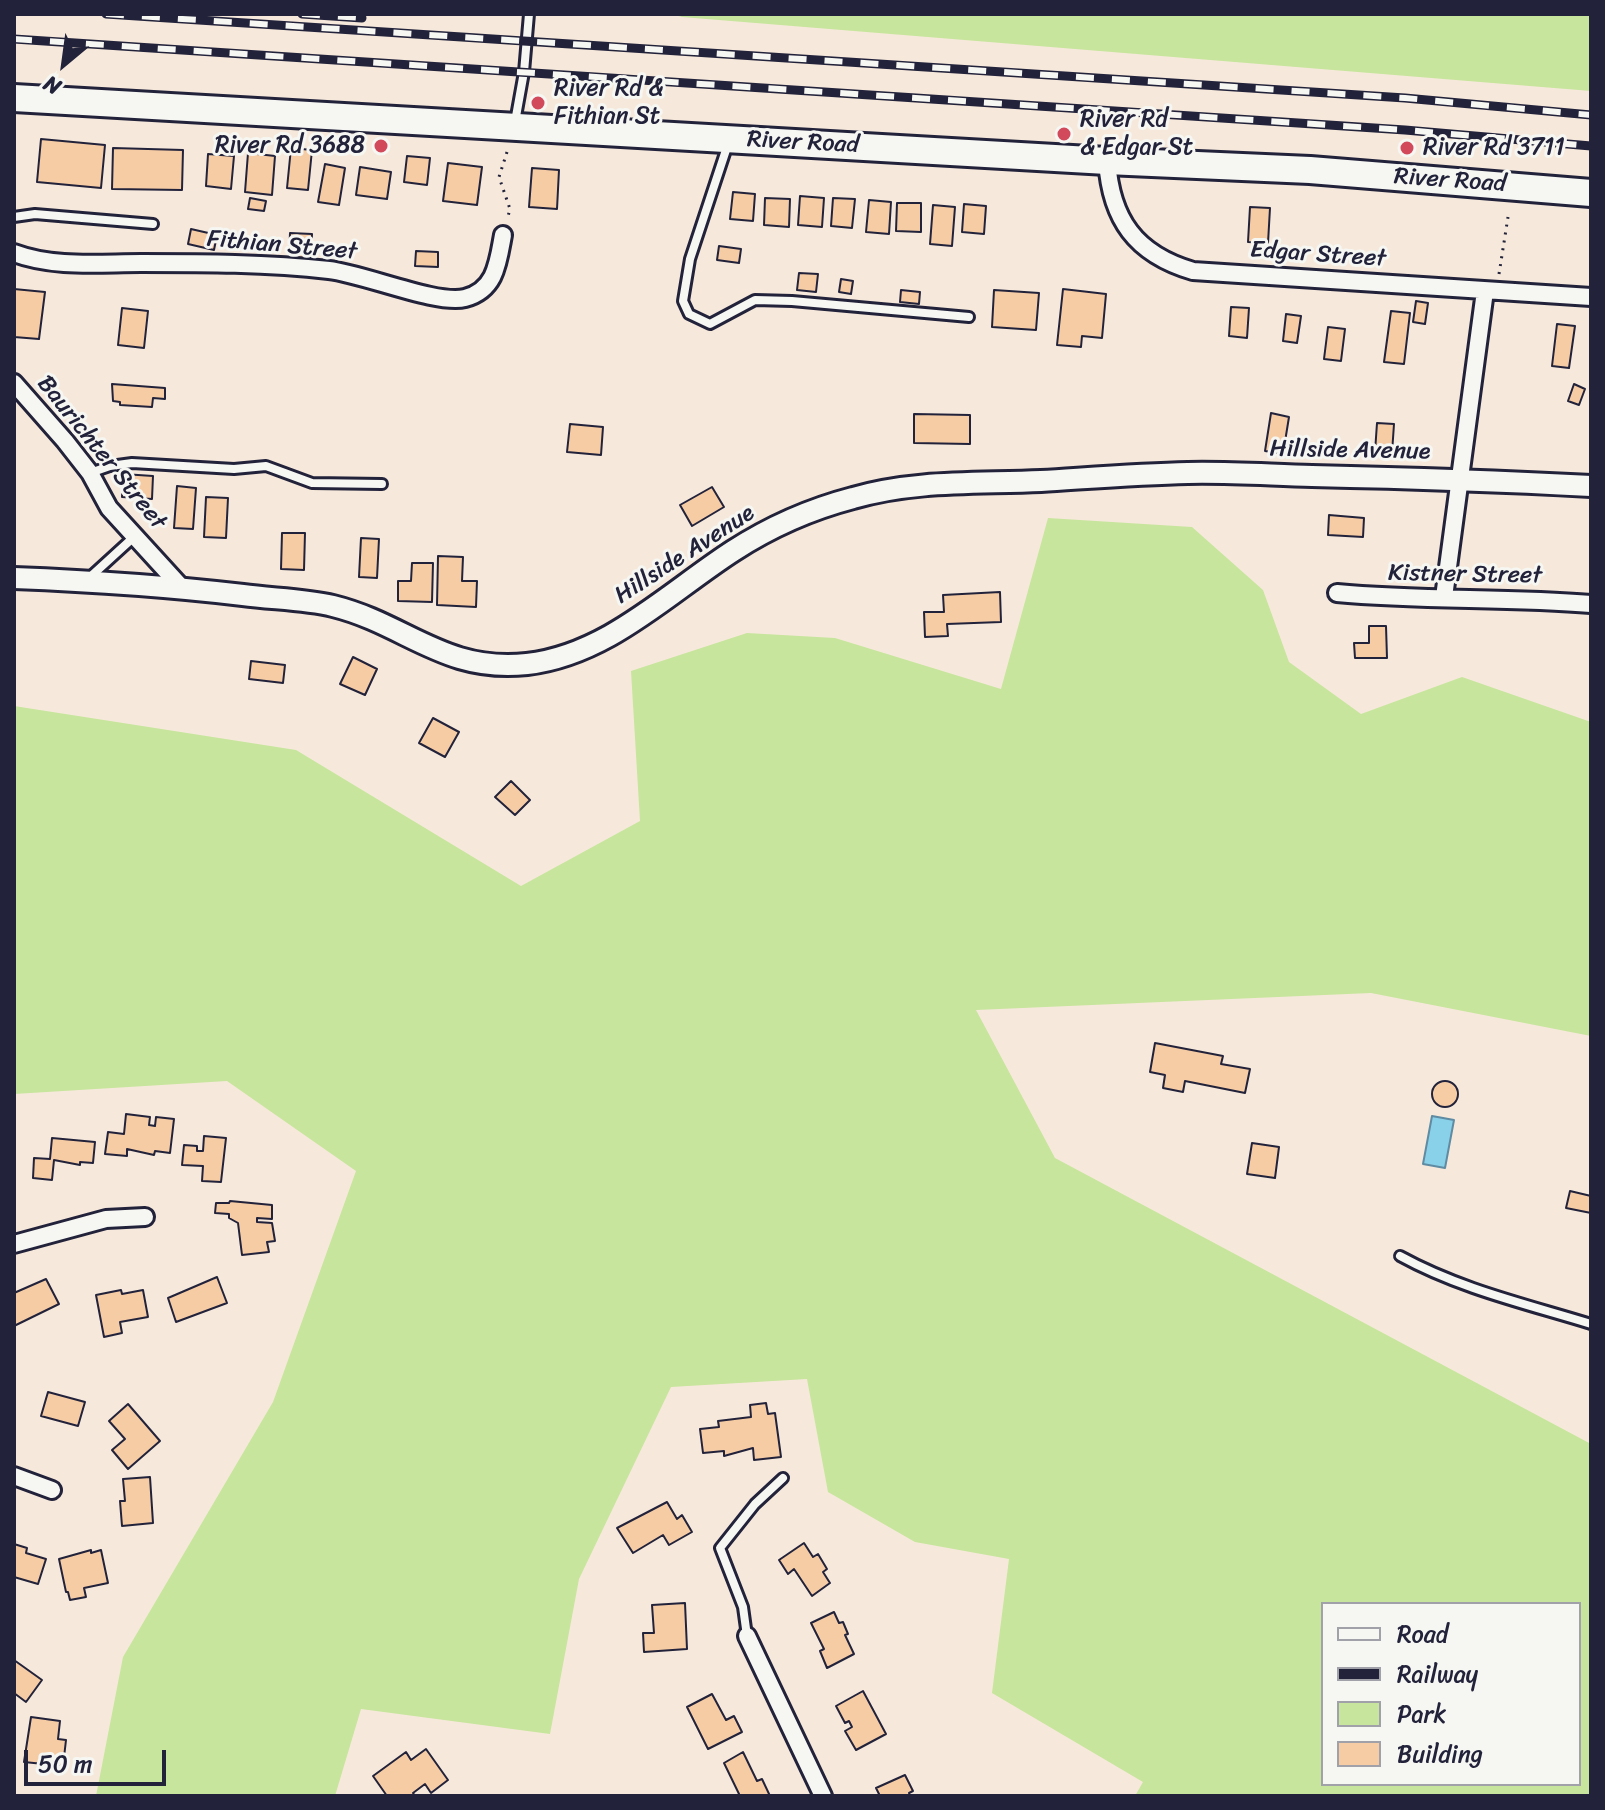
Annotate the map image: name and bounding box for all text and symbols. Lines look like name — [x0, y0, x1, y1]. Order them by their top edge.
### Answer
north arrow — [24, 24, 104, 104]
text: N — [36, 65, 68, 106]
place label: River Rd & Fithian St — [554, 75, 663, 131]
marker: River Rd & Fithian St — [529, 94, 547, 112]
place label: River Rd & Edgar St — [1080, 106, 1193, 162]
marker: River Rd & Edgar St — [1055, 125, 1073, 143]
street label: River Road — [746, 126, 860, 160]
place label: River Rd 3688 — [215, 132, 365, 160]
place label: River Rd 3711 — [1423, 134, 1565, 162]
marker: River Rd 3688 — [372, 137, 390, 155]
marker: River Rd 3711 — [1398, 139, 1416, 157]
street label: River Road — [1393, 163, 1507, 199]
street label: Fithian Street — [206, 225, 358, 267]
street label: Edgar Street — [1249, 236, 1387, 274]
street label: Baurichter Street — [30, 370, 172, 536]
street label: Hillside Avenue — [1269, 435, 1431, 467]
street label: Hillside Avenue — [610, 499, 760, 611]
street label: Kistner Street — [1388, 559, 1542, 591]
legend — [1321, 1602, 1581, 1786]
text: Road — [1397, 1613, 1448, 1655]
text: Railway — [1397, 1653, 1478, 1695]
text: Park — [1397, 1693, 1446, 1735]
text: Building — [1397, 1733, 1483, 1775]
scale bar — [28, 1734, 170, 1784]
text: 50 m — [38, 1743, 93, 1785]

